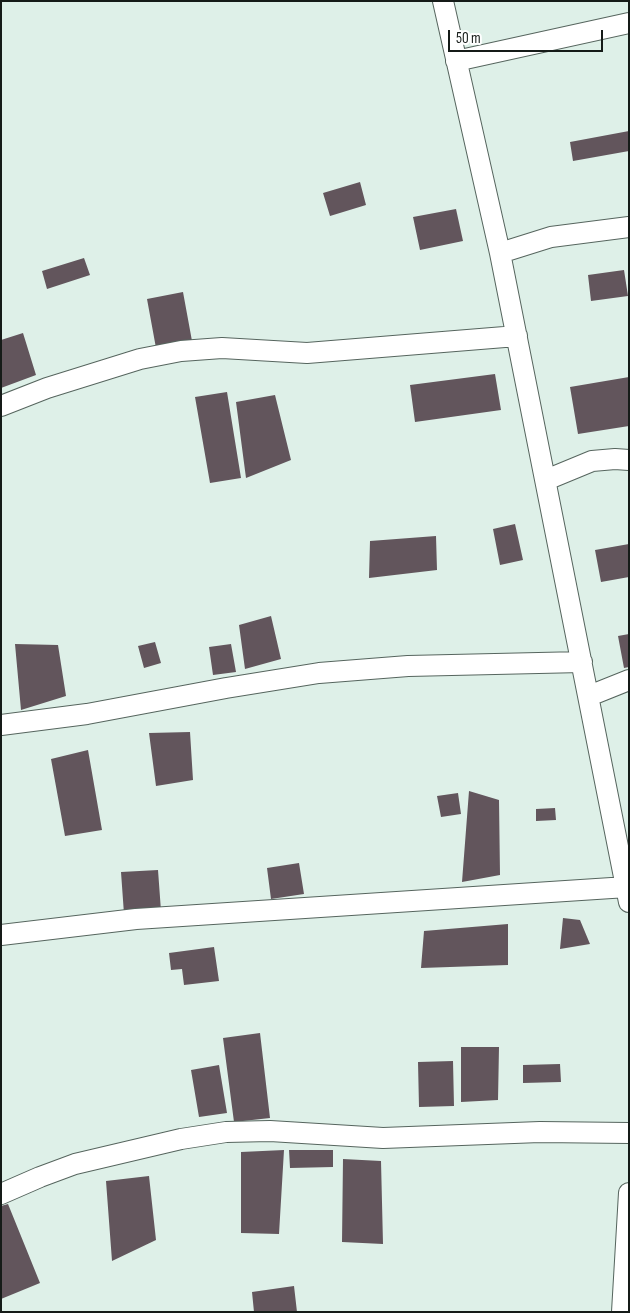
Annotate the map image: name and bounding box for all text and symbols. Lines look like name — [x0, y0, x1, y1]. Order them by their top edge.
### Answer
scale bar — [450, 20, 605, 52]
text: 50 m — [456, 29, 481, 48]

